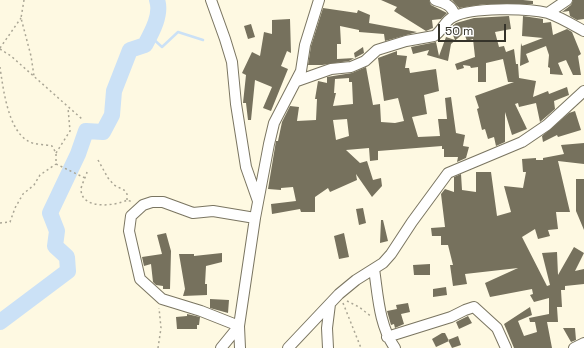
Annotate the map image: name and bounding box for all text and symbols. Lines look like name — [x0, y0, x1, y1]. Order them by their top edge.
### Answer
scale bar — [440, 16, 508, 42]
text: 50 m — [445, 23, 473, 39]

